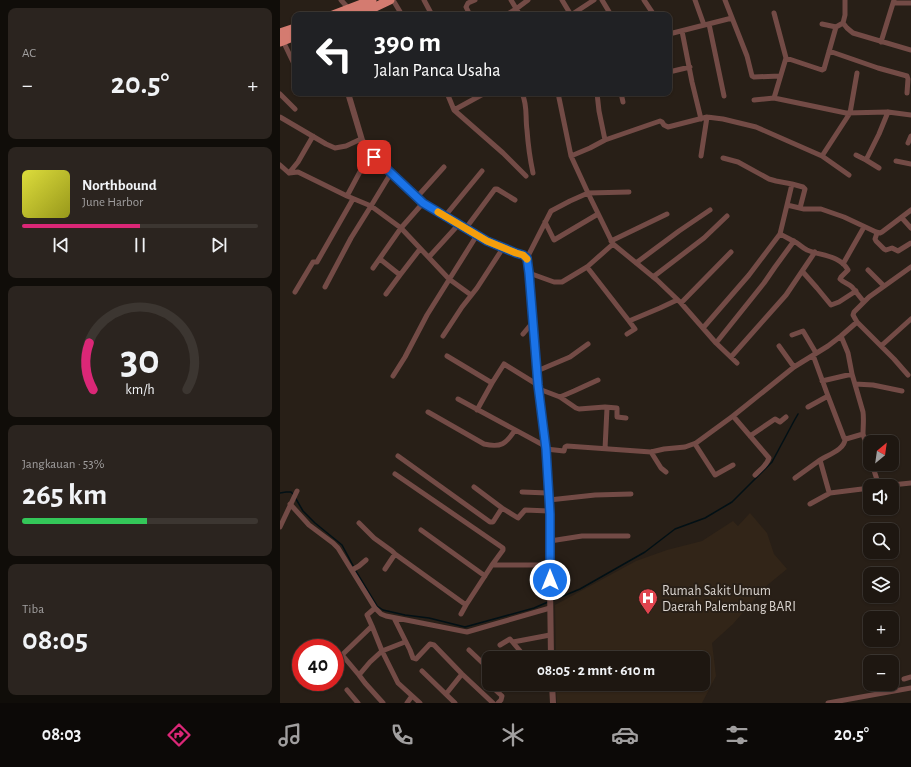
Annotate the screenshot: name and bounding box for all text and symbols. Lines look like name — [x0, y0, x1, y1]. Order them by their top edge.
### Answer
icon: left — [308, 28, 360, 80]
text: 390 m — [374, 29, 441, 57]
text: AC — [22, 47, 36, 60]
text: Jalan Panca Usaha — [374, 62, 501, 80]
text: 20.5° — [111, 69, 169, 99]
text: − — [22, 74, 33, 96]
text: + — [247, 74, 258, 96]
pin — [357, 140, 391, 174]
icon: arrive — [363, 146, 385, 168]
text: Northbound — [82, 178, 157, 193]
text: June Harbor — [82, 196, 143, 209]
icon: previous — [50, 234, 72, 256]
icon: pause — [129, 234, 151, 256]
icon: next — [208, 234, 230, 256]
text: 30 — [120, 339, 160, 380]
text: km/h — [125, 382, 155, 396]
north arrow — [863, 435, 899, 471]
map controls — [863, 435, 899, 691]
text: Jangkauan · 53% — [22, 458, 104, 471]
button: sound — [863, 479, 899, 515]
text: 265 km — [22, 480, 107, 510]
button: search — [863, 523, 899, 559]
position arrow — [529, 559, 571, 601]
button: layers — [863, 567, 899, 603]
place label: Rumah Sakit Umum Daerah Palembang BARI — [662, 584, 796, 614]
hospital icon: Rumah Sakit Umum Daerah Palembang BARI — [637, 587, 659, 615]
text: Tiba — [22, 603, 44, 616]
button: + — [863, 611, 899, 647]
text: 08:05 — [22, 625, 88, 655]
speed limit sign: 40 — [292, 639, 344, 691]
button: − — [863, 655, 899, 691]
text: 08:05 · 2 mnt · 610 m — [537, 663, 655, 678]
icon: directions — [165, 721, 193, 749]
icon: music — [276, 721, 304, 749]
icon: phone — [388, 721, 416, 749]
icon: climate — [499, 721, 527, 749]
icon: car — [611, 721, 639, 749]
icon: filters — [723, 721, 751, 749]
text: 08:03 — [42, 726, 81, 744]
text: 20.5° — [834, 726, 869, 744]

